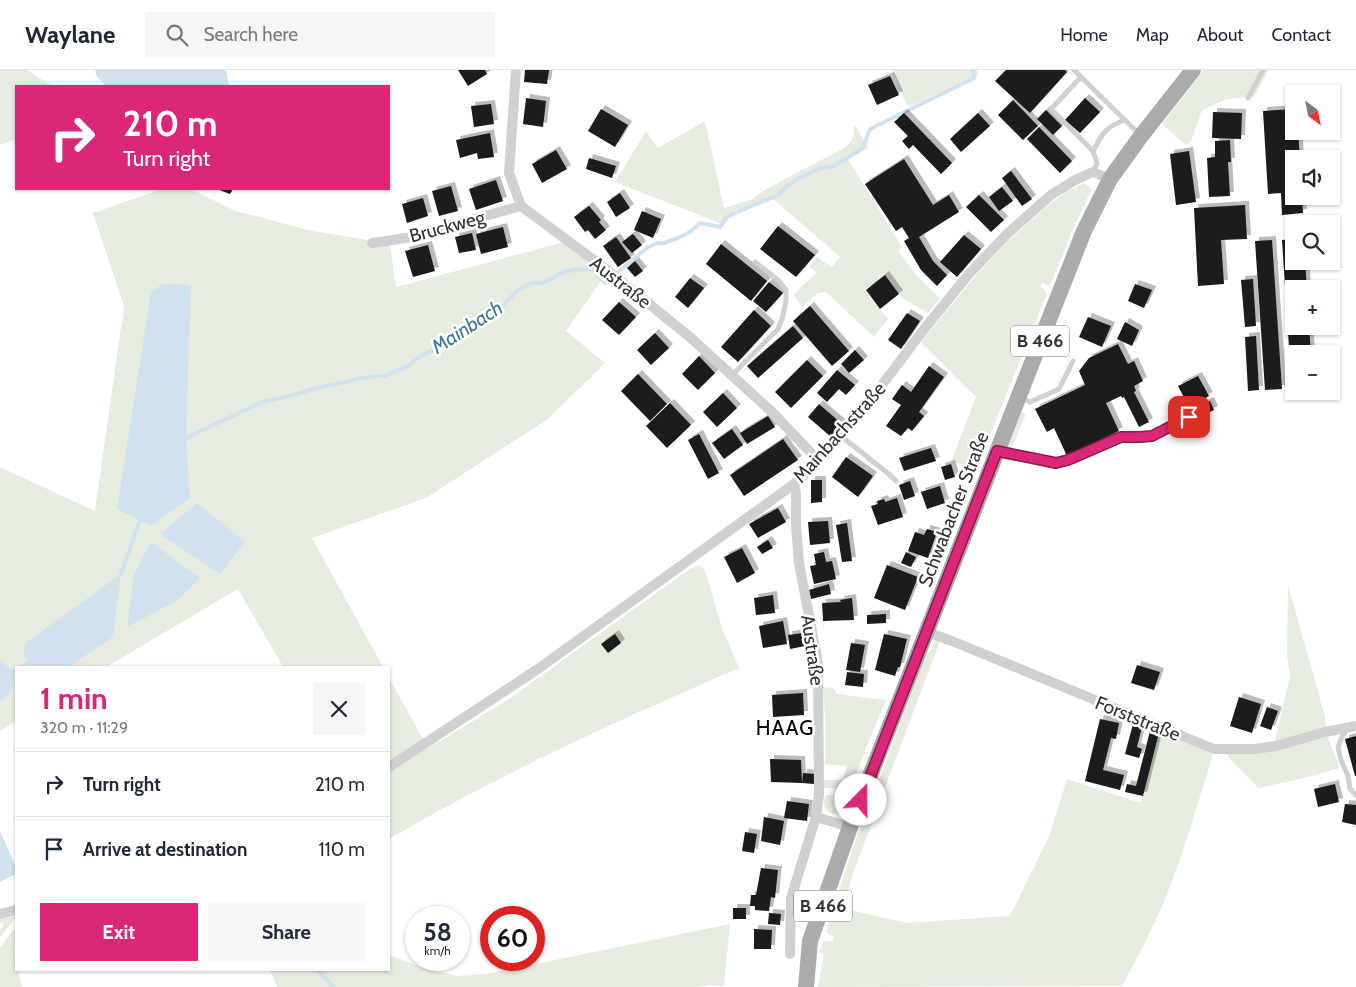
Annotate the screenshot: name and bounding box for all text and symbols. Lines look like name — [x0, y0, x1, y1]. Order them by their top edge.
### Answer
search box — [145, 12, 495, 57]
text: Waylane — [25, 20, 115, 49]
icon: search — [163, 21, 191, 49]
text: Search here — [203, 23, 298, 46]
text: Home — [1060, 24, 1108, 46]
text: Map — [1136, 24, 1169, 46]
text: About — [1197, 24, 1243, 46]
text: Contact — [1271, 24, 1331, 46]
north arrow — [1285, 85, 1340, 140]
map controls — [1285, 85, 1340, 400]
text: 210 m — [123, 102, 217, 145]
icon: right — [40, 105, 105, 170]
text: Turn right — [123, 145, 210, 172]
button: sound — [1285, 150, 1340, 205]
street label: Bruckweg — [407, 205, 488, 248]
button: search — [1285, 215, 1340, 270]
street label: Austraße — [586, 251, 656, 314]
button: + — [1285, 280, 1340, 335]
water label: Mainbach — [426, 295, 507, 359]
road number: B 466 — [1011, 326, 1069, 356]
button: − — [1285, 345, 1340, 400]
street label: Mainbachstraße — [788, 377, 891, 487]
pin — [1168, 396, 1210, 438]
icon: arrive — [1175, 403, 1203, 431]
street label: Schwabacher Straße — [913, 428, 994, 590]
street label: Austraße — [796, 613, 829, 687]
text: 1 min — [40, 680, 108, 717]
button: close — [313, 683, 365, 735]
street label: Forststraße — [1092, 691, 1184, 746]
district label: HAAG — [756, 715, 814, 740]
text: 320 m · 11:29 — [40, 718, 128, 737]
icon: right — [40, 770, 68, 798]
text: Turn right — [83, 773, 161, 796]
text: 210 m — [315, 773, 365, 796]
position arrow — [834, 773, 886, 825]
icon: arrive — [40, 835, 68, 863]
text: Arrive at destination — [83, 838, 247, 861]
text: 110 m — [318, 838, 365, 861]
road number: B 466 — [794, 890, 852, 921]
button: Exit — [40, 903, 198, 961]
button: Share — [208, 903, 365, 961]
speed limit sign: 60 — [480, 906, 545, 971]
text: 58 — [423, 917, 452, 947]
text: km/h — [424, 943, 451, 958]

